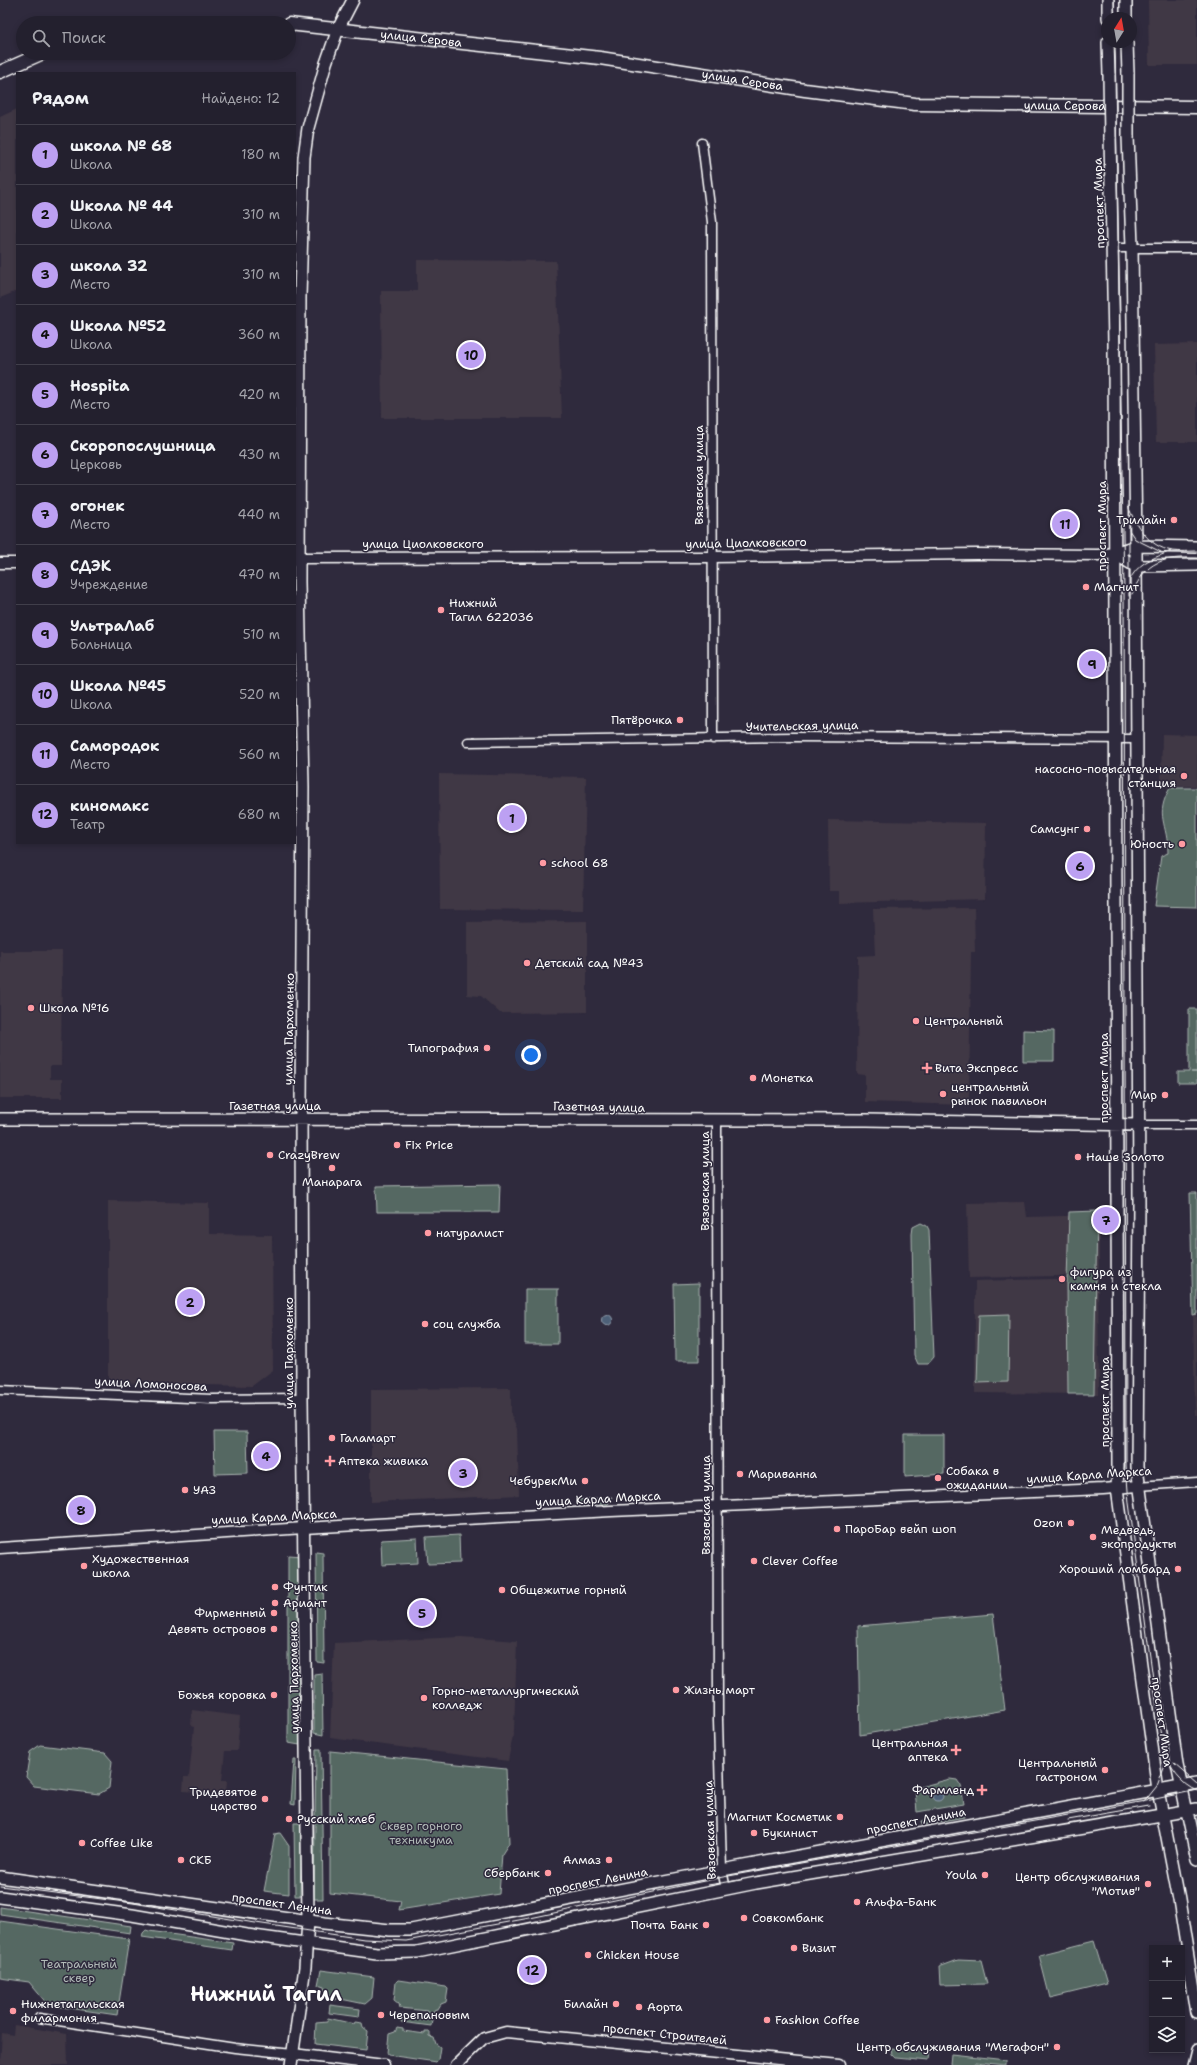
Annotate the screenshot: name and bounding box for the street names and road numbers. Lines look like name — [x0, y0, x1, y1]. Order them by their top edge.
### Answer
street label: улица Серова — [380, 26, 463, 51]
street label: улица Серова — [701, 66, 785, 95]
street label: улица Серова — [1024, 97, 1106, 114]
street label: проспект Мира — [1089, 157, 1109, 249]
street label: Вязовская улица — [691, 425, 707, 525]
street label: проспект Мира — [1094, 480, 1110, 571]
street label: улица Циолковского — [685, 534, 807, 552]
street label: улица Циолковского — [362, 536, 484, 552]
street label: Учительская улица — [746, 717, 859, 735]
street label: улица Пархоменко — [280, 973, 298, 1085]
street label: проспект Мира — [1096, 1032, 1112, 1123]
street label: Газетная улица — [229, 1098, 322, 1114]
street label: Газетная улица — [553, 1098, 646, 1116]
street label: Вязовская улица — [697, 1131, 713, 1231]
street label: улица Пархоменко — [281, 1297, 297, 1409]
street label: проспект Мира — [1097, 1356, 1113, 1447]
street label: улица Ломоносова — [94, 1373, 208, 1395]
street label: Вязовская улица — [698, 1455, 714, 1555]
street label: улица Карла Маркса — [1026, 1463, 1153, 1487]
street label: улица Карла Маркса — [535, 1488, 662, 1510]
street label: улица Карла Маркса — [211, 1506, 338, 1528]
street label: улица Пархоменко — [285, 1621, 303, 1733]
street label: проспект Мира — [1148, 1676, 1176, 1769]
street label: Вязовская улица — [700, 1780, 720, 1880]
street label: проспект Ленина — [865, 1803, 968, 1838]
street label: проспект Ленина — [547, 1863, 650, 1898]
street label: проспект Ленина — [231, 1889, 334, 1919]
street label: проспект Строителей — [602, 2020, 728, 2048]

